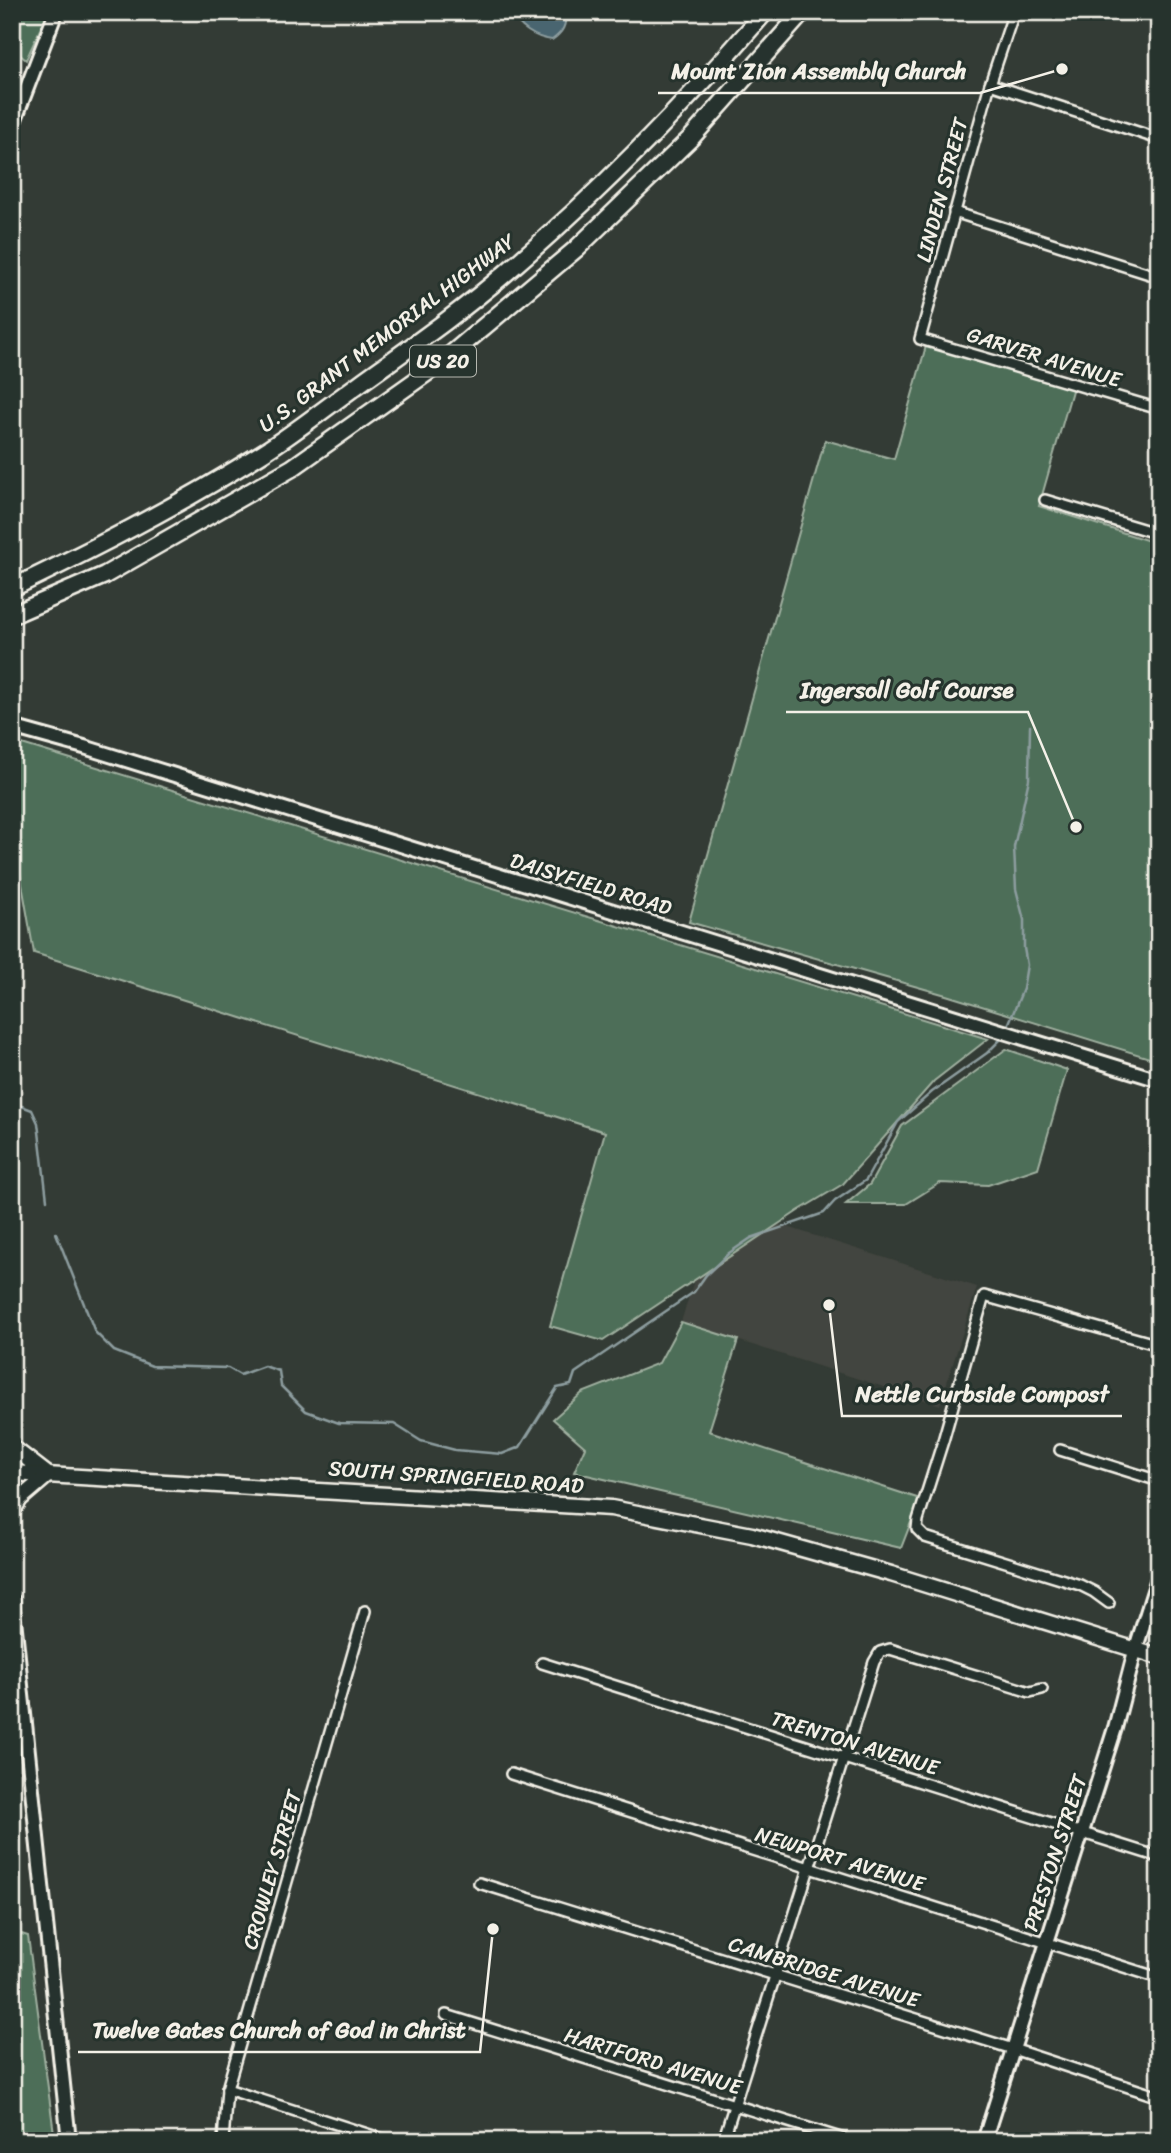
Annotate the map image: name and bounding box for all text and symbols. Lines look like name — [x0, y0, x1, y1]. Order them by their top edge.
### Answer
callout: Mount Zion Assembly Church — [658, 49, 980, 93]
text: Mount Zion Assembly Church — [670, 51, 967, 92]
street label: LINDEN STREET — [905, 112, 980, 266]
street label: U.S. GRANT MEMORIAL HIGHWAY — [250, 222, 525, 443]
street label: GARVER AVENUE — [962, 315, 1127, 399]
road number: US 20 — [410, 346, 476, 376]
callout: Ingersoll Golf Course — [786, 668, 1028, 712]
text: Ingersoll Golf Course — [799, 670, 1015, 711]
street label: DAISYFIELD ROAD — [505, 841, 677, 927]
callout: Nettle Curbside Compost — [842, 1372, 1122, 1416]
text: Nettle Curbside Compost — [854, 1374, 1110, 1415]
street label: SOUTH SPRINGFIELD ROAD — [327, 1449, 585, 1505]
street label: TRENTON AVENUE — [766, 1699, 945, 1787]
street label: PRESTON STREET — [1012, 1768, 1099, 1936]
street label: CROWLEY STREET — [231, 1784, 313, 1954]
street label: NEWPORT AVENUE — [751, 1815, 931, 1903]
street label: CAMBRIDGE AVENUE — [724, 1925, 925, 2019]
callout: Twelve Gates Church of God in Christ — [78, 2008, 480, 2052]
text: Twelve Gates Church of God in Christ — [92, 2010, 466, 2051]
street label: HARTFORD AVENUE — [559, 2016, 748, 2106]

